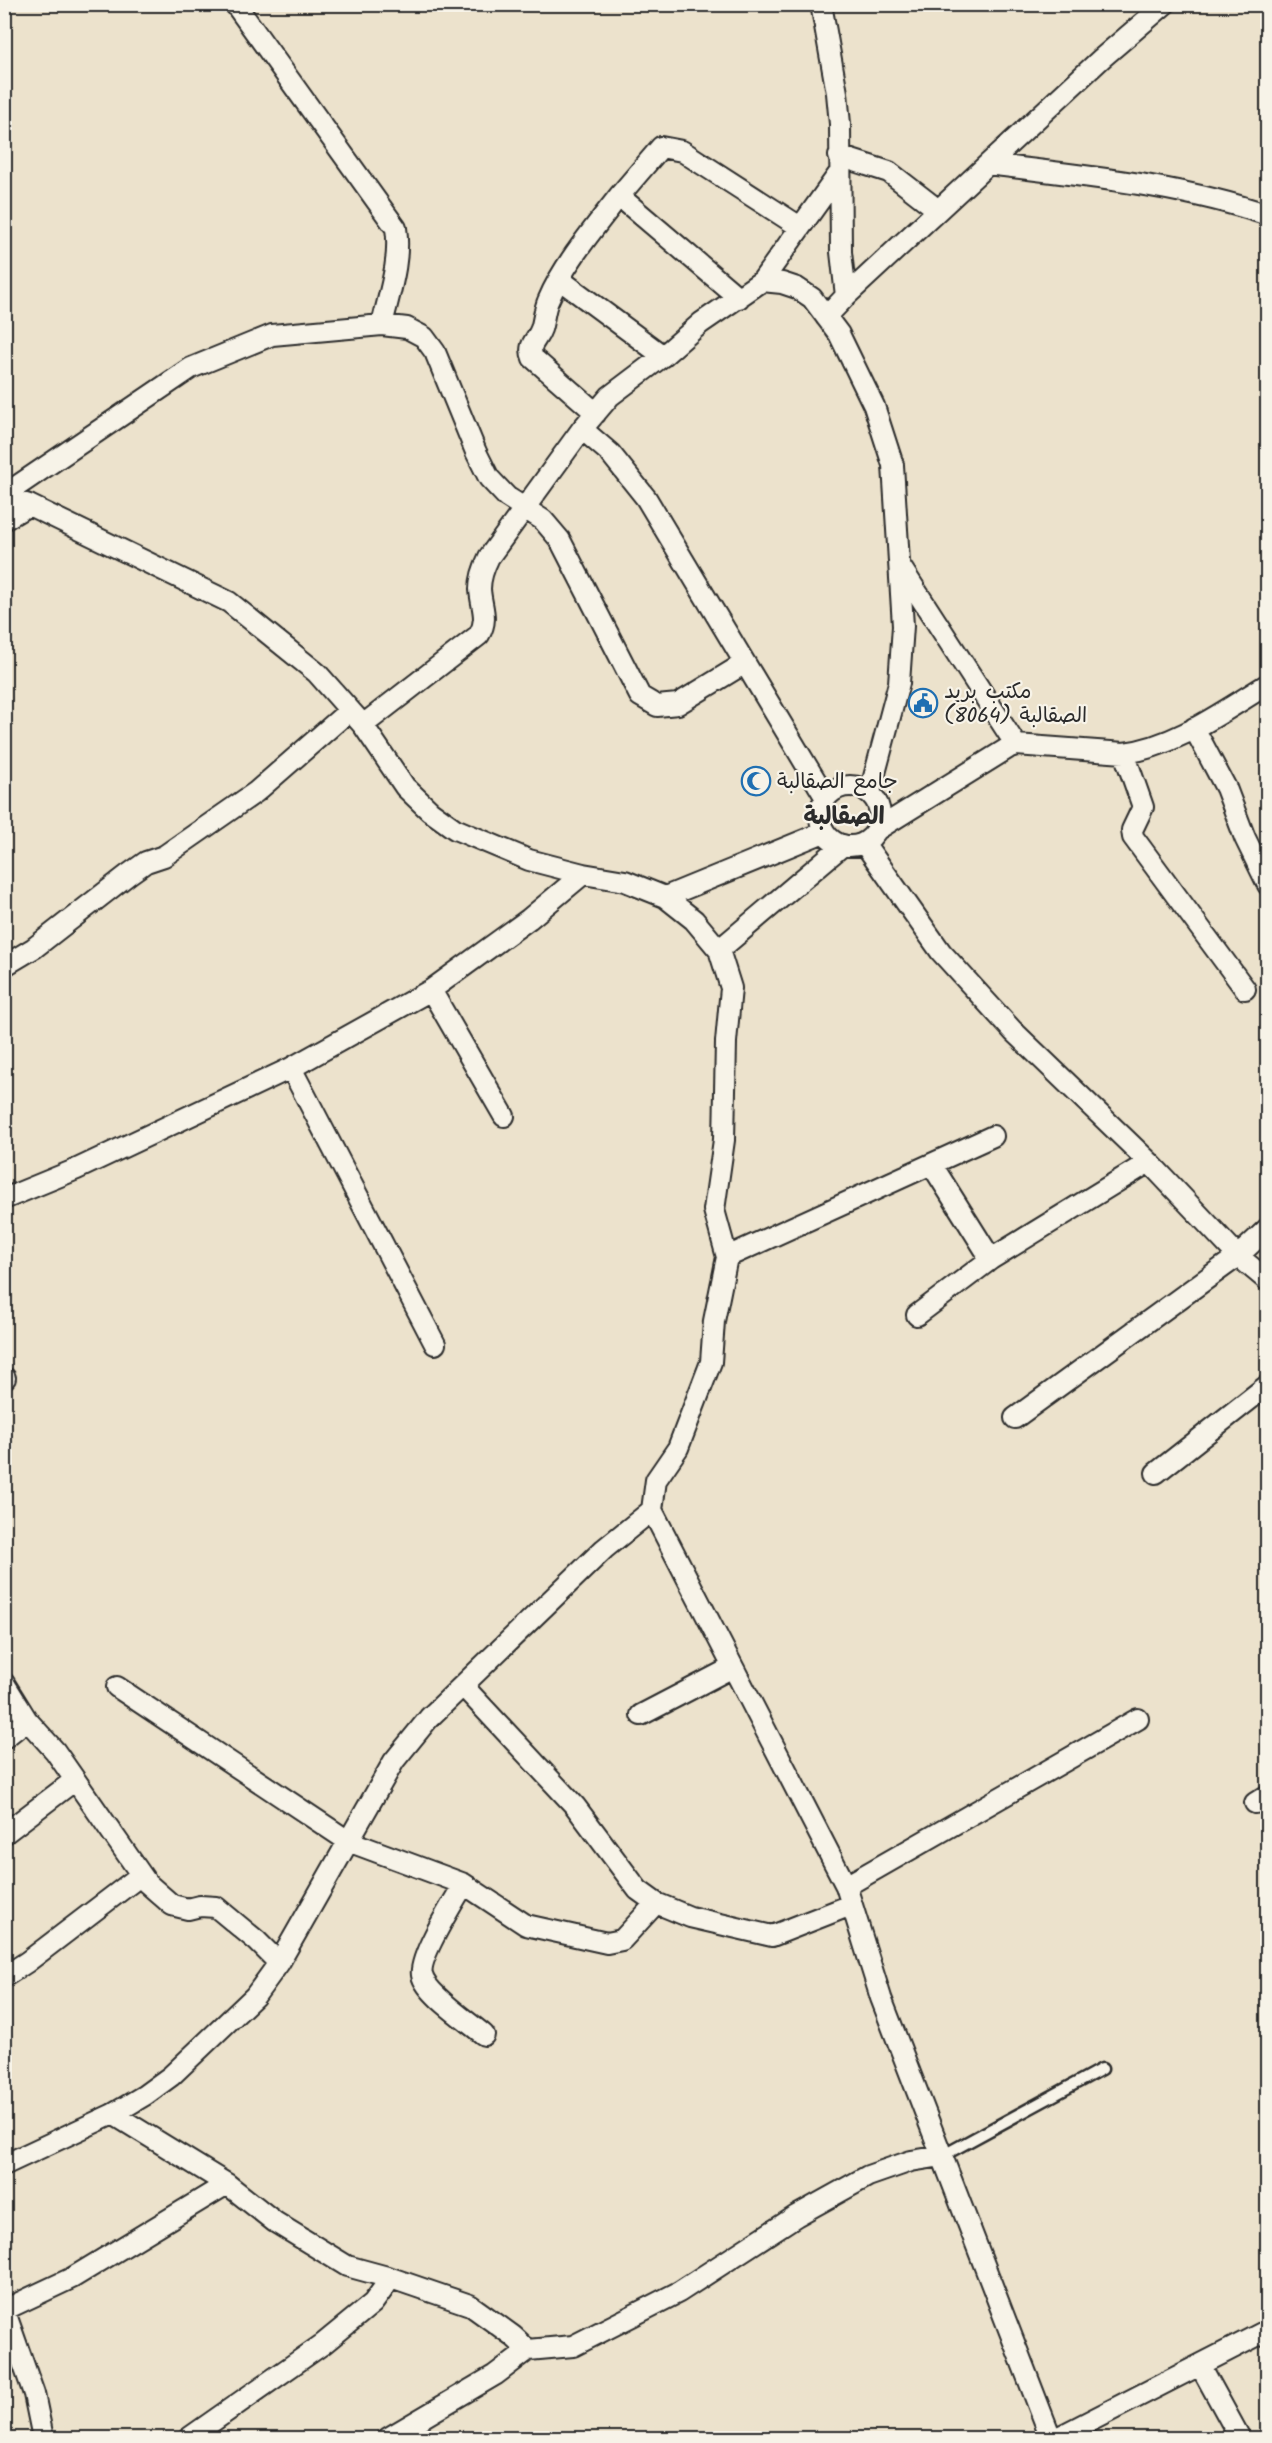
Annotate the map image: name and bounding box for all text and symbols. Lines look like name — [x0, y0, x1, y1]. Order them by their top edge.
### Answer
place label: مكتب بريد الصقالبة (8064) — [944, 676, 1087, 733]
public building icon: مكتب بريد الصقالبة (8064) — [907, 687, 939, 719]
mosque icon: جامع الصقالبة — [740, 765, 772, 797]
place label: جامع الصقالبة — [777, 766, 898, 799]
district label: الصقالبة — [803, 798, 885, 837]

